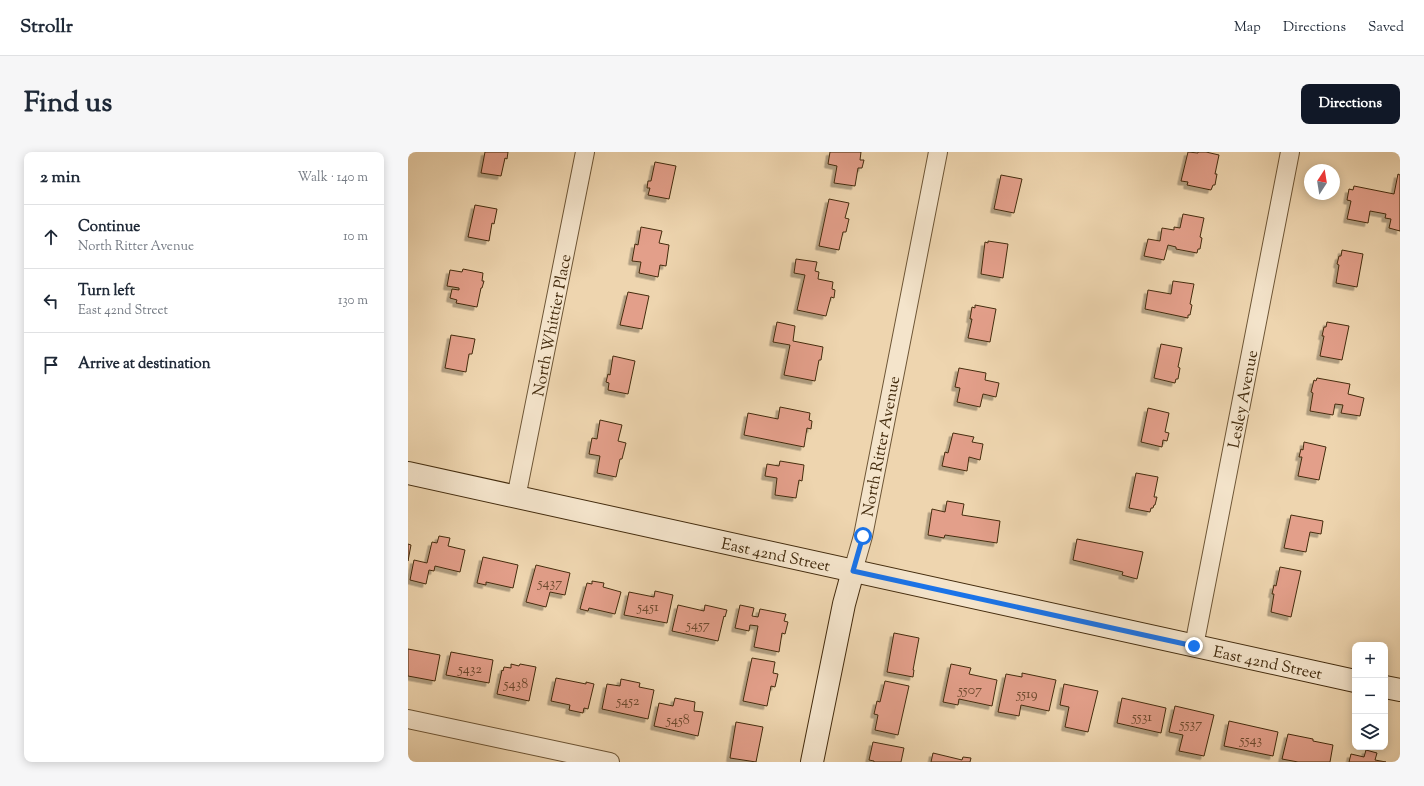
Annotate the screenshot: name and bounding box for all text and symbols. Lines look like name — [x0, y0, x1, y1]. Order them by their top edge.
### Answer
text: Strollr — [20, 14, 73, 41]
text: Map — [1234, 18, 1261, 38]
text: Directions — [1283, 18, 1346, 38]
text: Saved — [1368, 18, 1404, 38]
text: Find us — [24, 84, 112, 124]
button: Directions — [1301, 84, 1400, 124]
north arrow — [1304, 164, 1340, 200]
text: 2 min — [40, 166, 81, 190]
text: Walk · 140 m — [297, 169, 368, 187]
text: Continue — [78, 217, 140, 238]
icon: ahead — [40, 226, 62, 248]
text: 10 m — [343, 228, 368, 246]
text: North Ritter Avenue — [78, 238, 194, 256]
street label: North Whittier Place — [528, 252, 579, 399]
text: Turn left — [78, 281, 135, 302]
icon: left — [40, 290, 62, 312]
text: 130 m — [338, 292, 368, 310]
text: East 42nd Street — [78, 302, 168, 320]
street label: Lesley Avenue — [1224, 348, 1265, 451]
icon: arrive — [40, 354, 62, 376]
text: Arrive at destination — [78, 354, 211, 375]
street label: North Ritter Avenue — [858, 374, 907, 519]
route start — [854, 527, 872, 545]
street label: East 42nd Street — [719, 534, 833, 579]
house number: 5437 — [537, 574, 562, 594]
house number: 5451 — [636, 598, 659, 618]
house number: 5457 — [685, 616, 710, 636]
route end — [1185, 637, 1203, 655]
street label: East 42nd Street — [1211, 642, 1325, 687]
map controls — [1352, 642, 1388, 750]
button: + — [1352, 642, 1388, 678]
house number: 5432 — [457, 660, 482, 680]
house number: 5438 — [503, 675, 528, 695]
button: − — [1352, 678, 1388, 714]
house number: 5507 — [957, 681, 982, 701]
house number: 5519 — [1015, 685, 1038, 705]
house number: 5452 — [615, 692, 640, 712]
house number: 5531 — [1131, 708, 1152, 728]
house number: 5458 — [665, 711, 690, 731]
button: layers — [1352, 714, 1388, 750]
house number: 5537 — [1179, 715, 1202, 735]
house number: 5543 — [1239, 731, 1263, 751]

